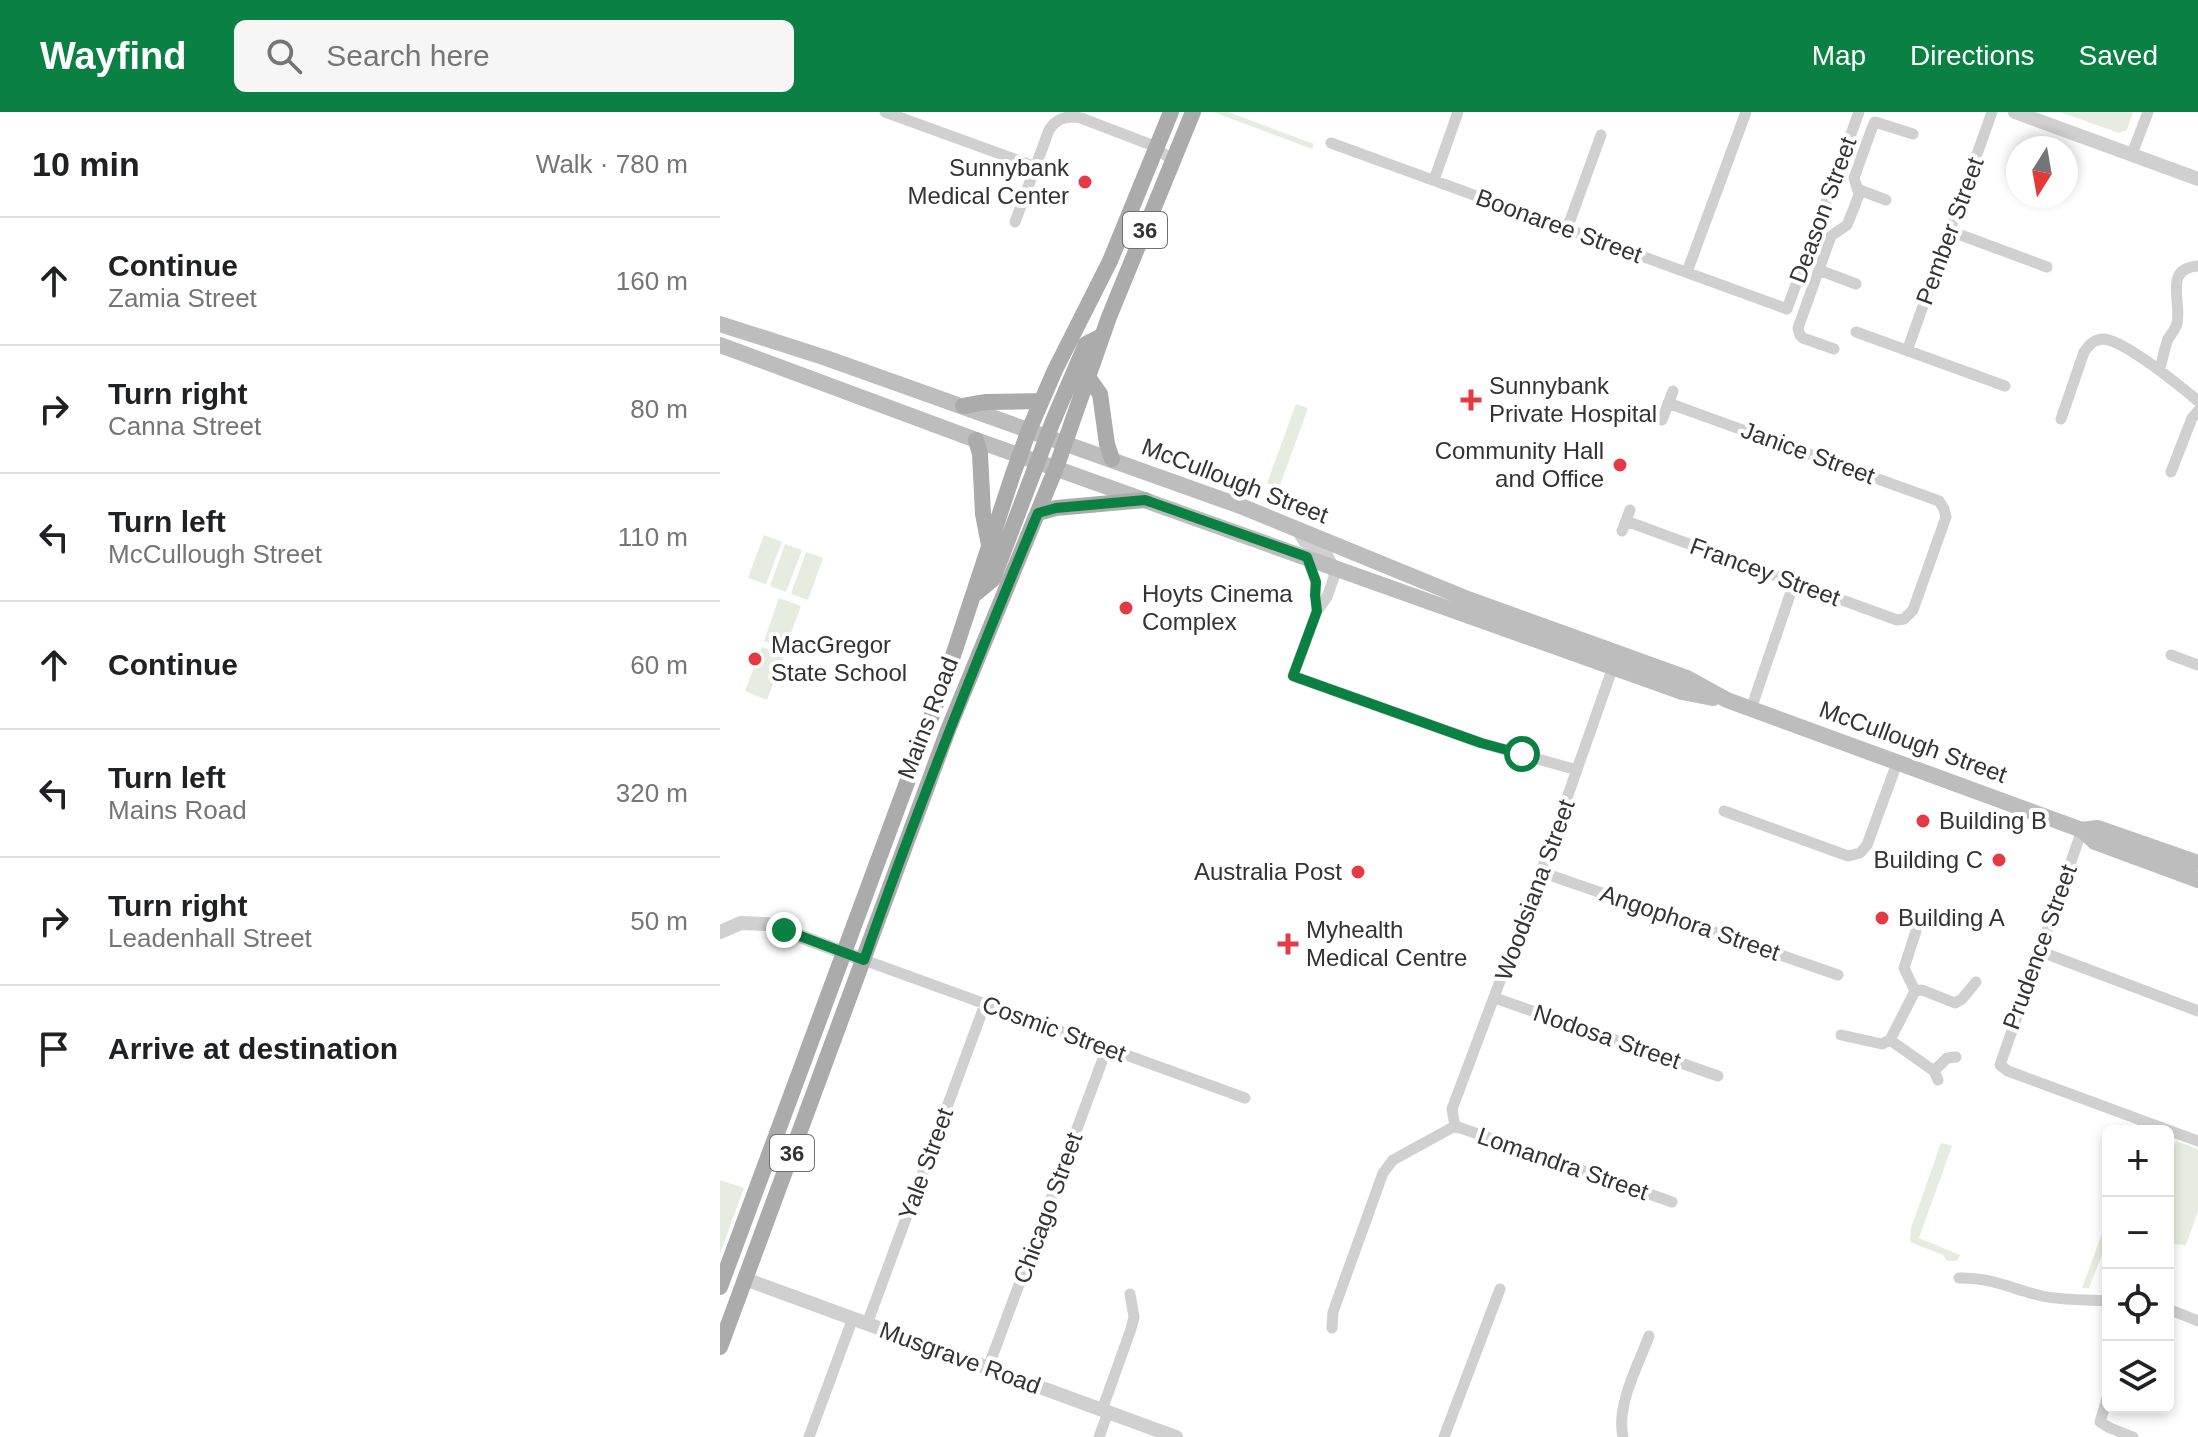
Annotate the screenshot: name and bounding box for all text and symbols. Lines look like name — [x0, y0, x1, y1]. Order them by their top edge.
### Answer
search box — [234, 20, 794, 92]
icon: search — [262, 34, 306, 78]
text: Wayfind — [40, 35, 186, 77]
text: Search here — [326, 39, 490, 72]
text: Map — [1812, 40, 1866, 71]
text: Directions — [1910, 40, 2035, 71]
text: Saved — [2079, 40, 2158, 71]
street label: Deason Street — [1784, 133, 1862, 287]
north arrow — [2006, 136, 2078, 208]
text: 10 min — [32, 145, 140, 183]
text: Walk · 780 m — [536, 149, 688, 179]
street label: Pember Street — [1910, 153, 1989, 308]
place label: Sunnybank Medical Center — [908, 154, 1070, 209]
marker: Sunnybank Medical Center — [1076, 173, 1094, 191]
street label: Boonaree Street — [1472, 183, 1646, 268]
road number: 36 — [1123, 212, 1167, 248]
text: Continue — [108, 249, 238, 282]
icon: ahead — [32, 259, 76, 303]
text: 160 m — [616, 266, 688, 296]
text: Zamia Street — [108, 283, 257, 313]
place label: Sunnybank Private Hospital — [1489, 372, 1657, 427]
text: Turn right — [108, 377, 247, 410]
icon: right — [32, 387, 76, 431]
marker: Sunnybank Private Hospital — [1460, 389, 1482, 411]
text: 80 m — [630, 394, 688, 424]
text: Canna Street — [108, 411, 261, 441]
street label: Janice Street — [1738, 416, 1879, 489]
street label: McCullough Street — [1138, 433, 1332, 529]
place label: Community Hall and Office — [1435, 437, 1604, 492]
marker: Community Hall and Office — [1611, 456, 1629, 474]
text: Turn left — [108, 505, 226, 538]
icon: left — [32, 515, 76, 559]
text: 110 m — [618, 522, 688, 552]
street label: Francey Street — [1687, 532, 1844, 611]
text: McCullough Street — [108, 539, 322, 569]
place label: Hoyts Cinema Complex — [1142, 580, 1293, 635]
marker: Hoyts Cinema Complex — [1117, 599, 1135, 617]
place label: MacGregor State School — [771, 631, 907, 686]
icon: ahead — [32, 643, 76, 687]
text: Continue — [108, 648, 238, 681]
text: 60 m — [630, 650, 688, 680]
marker: MacGregor State School — [746, 650, 764, 668]
street label: Mains Road — [892, 653, 963, 782]
street label: McCullough Street — [1816, 695, 2011, 788]
route start — [1504, 736, 1540, 772]
text: Turn left — [108, 761, 226, 794]
icon: left — [32, 771, 76, 815]
text: 320 m — [616, 778, 688, 808]
text: Mains Road — [108, 795, 247, 825]
street label: Woodsiana Street — [1489, 795, 1580, 984]
place label: Building B — [1939, 807, 2047, 834]
marker: Building B — [1914, 812, 1932, 830]
place label: Building C — [1874, 846, 1983, 873]
marker: Building C — [1990, 851, 2008, 869]
place label: Australia Post — [1194, 858, 1342, 885]
street label: Prudence Street — [1997, 860, 2082, 1033]
marker: Australia Post — [1349, 863, 1367, 881]
street label: Angophora Street — [1597, 879, 1784, 966]
text: Turn right — [108, 889, 247, 922]
icon: right — [32, 899, 76, 943]
place label: Building A — [1898, 904, 2005, 931]
text: 50 m — [630, 906, 688, 936]
marker: Building A — [1873, 909, 1891, 927]
route end — [766, 912, 802, 948]
place label: Myhealth Medical Centre — [1306, 916, 1467, 971]
text: Leadenhall Street — [108, 923, 312, 953]
marker: Myhealth Medical Centre — [1277, 933, 1299, 955]
street label: Cosmic Street — [979, 990, 1130, 1067]
street label: Nodosa Street — [1530, 999, 1684, 1074]
icon: arrive — [32, 1027, 76, 1071]
text: Arrive at destination — [108, 1032, 398, 1065]
street label: Yale Street — [893, 1104, 958, 1223]
street label: Lomandra Street — [1474, 1122, 1652, 1205]
map controls — [2102, 1125, 2174, 1413]
button: + — [2102, 1125, 2174, 1197]
street label: Chicago Street — [1008, 1128, 1087, 1287]
road number: 36 — [770, 1135, 814, 1171]
button: − — [2102, 1197, 2174, 1269]
button: locate — [2102, 1269, 2174, 1341]
street label: Musgrave Road — [876, 1316, 1044, 1399]
button: layers — [2102, 1341, 2174, 1413]

